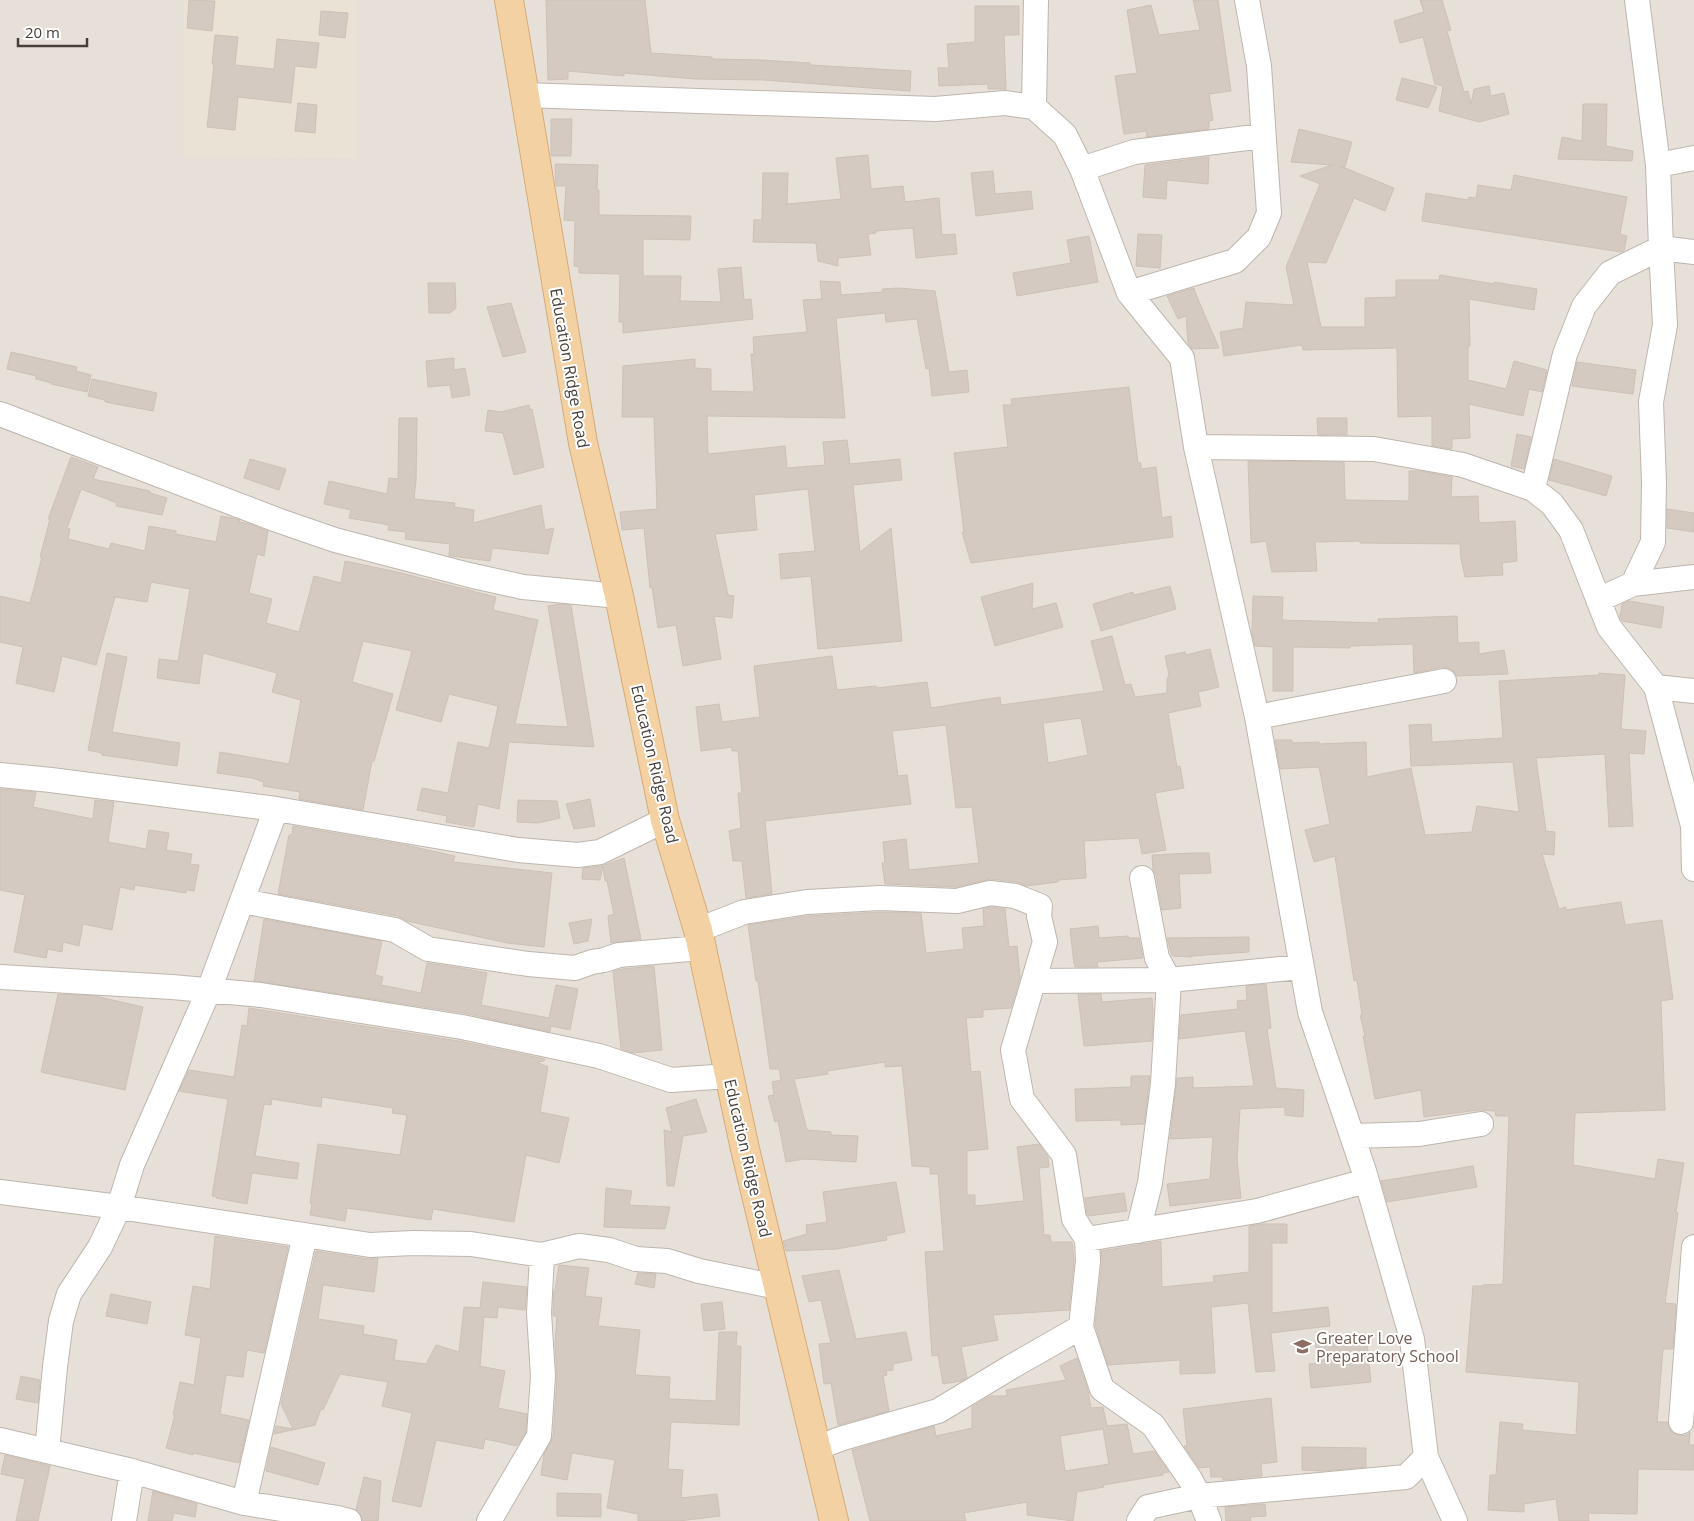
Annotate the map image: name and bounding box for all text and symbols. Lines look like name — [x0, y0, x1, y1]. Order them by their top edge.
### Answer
scale bar — [18, 15, 86, 47]
text: 20 m — [25, 22, 60, 42]
street label: Education Ridge Road — [545, 286, 595, 450]
street label: Education Ridge Road — [626, 683, 684, 845]
street label: Education Ridge Road — [719, 1077, 777, 1239]
place label: Greater Love Preparatory School — [1316, 1327, 1459, 1367]
school or university icon: Greater Love Preparatory School — [1292, 1337, 1312, 1357]

